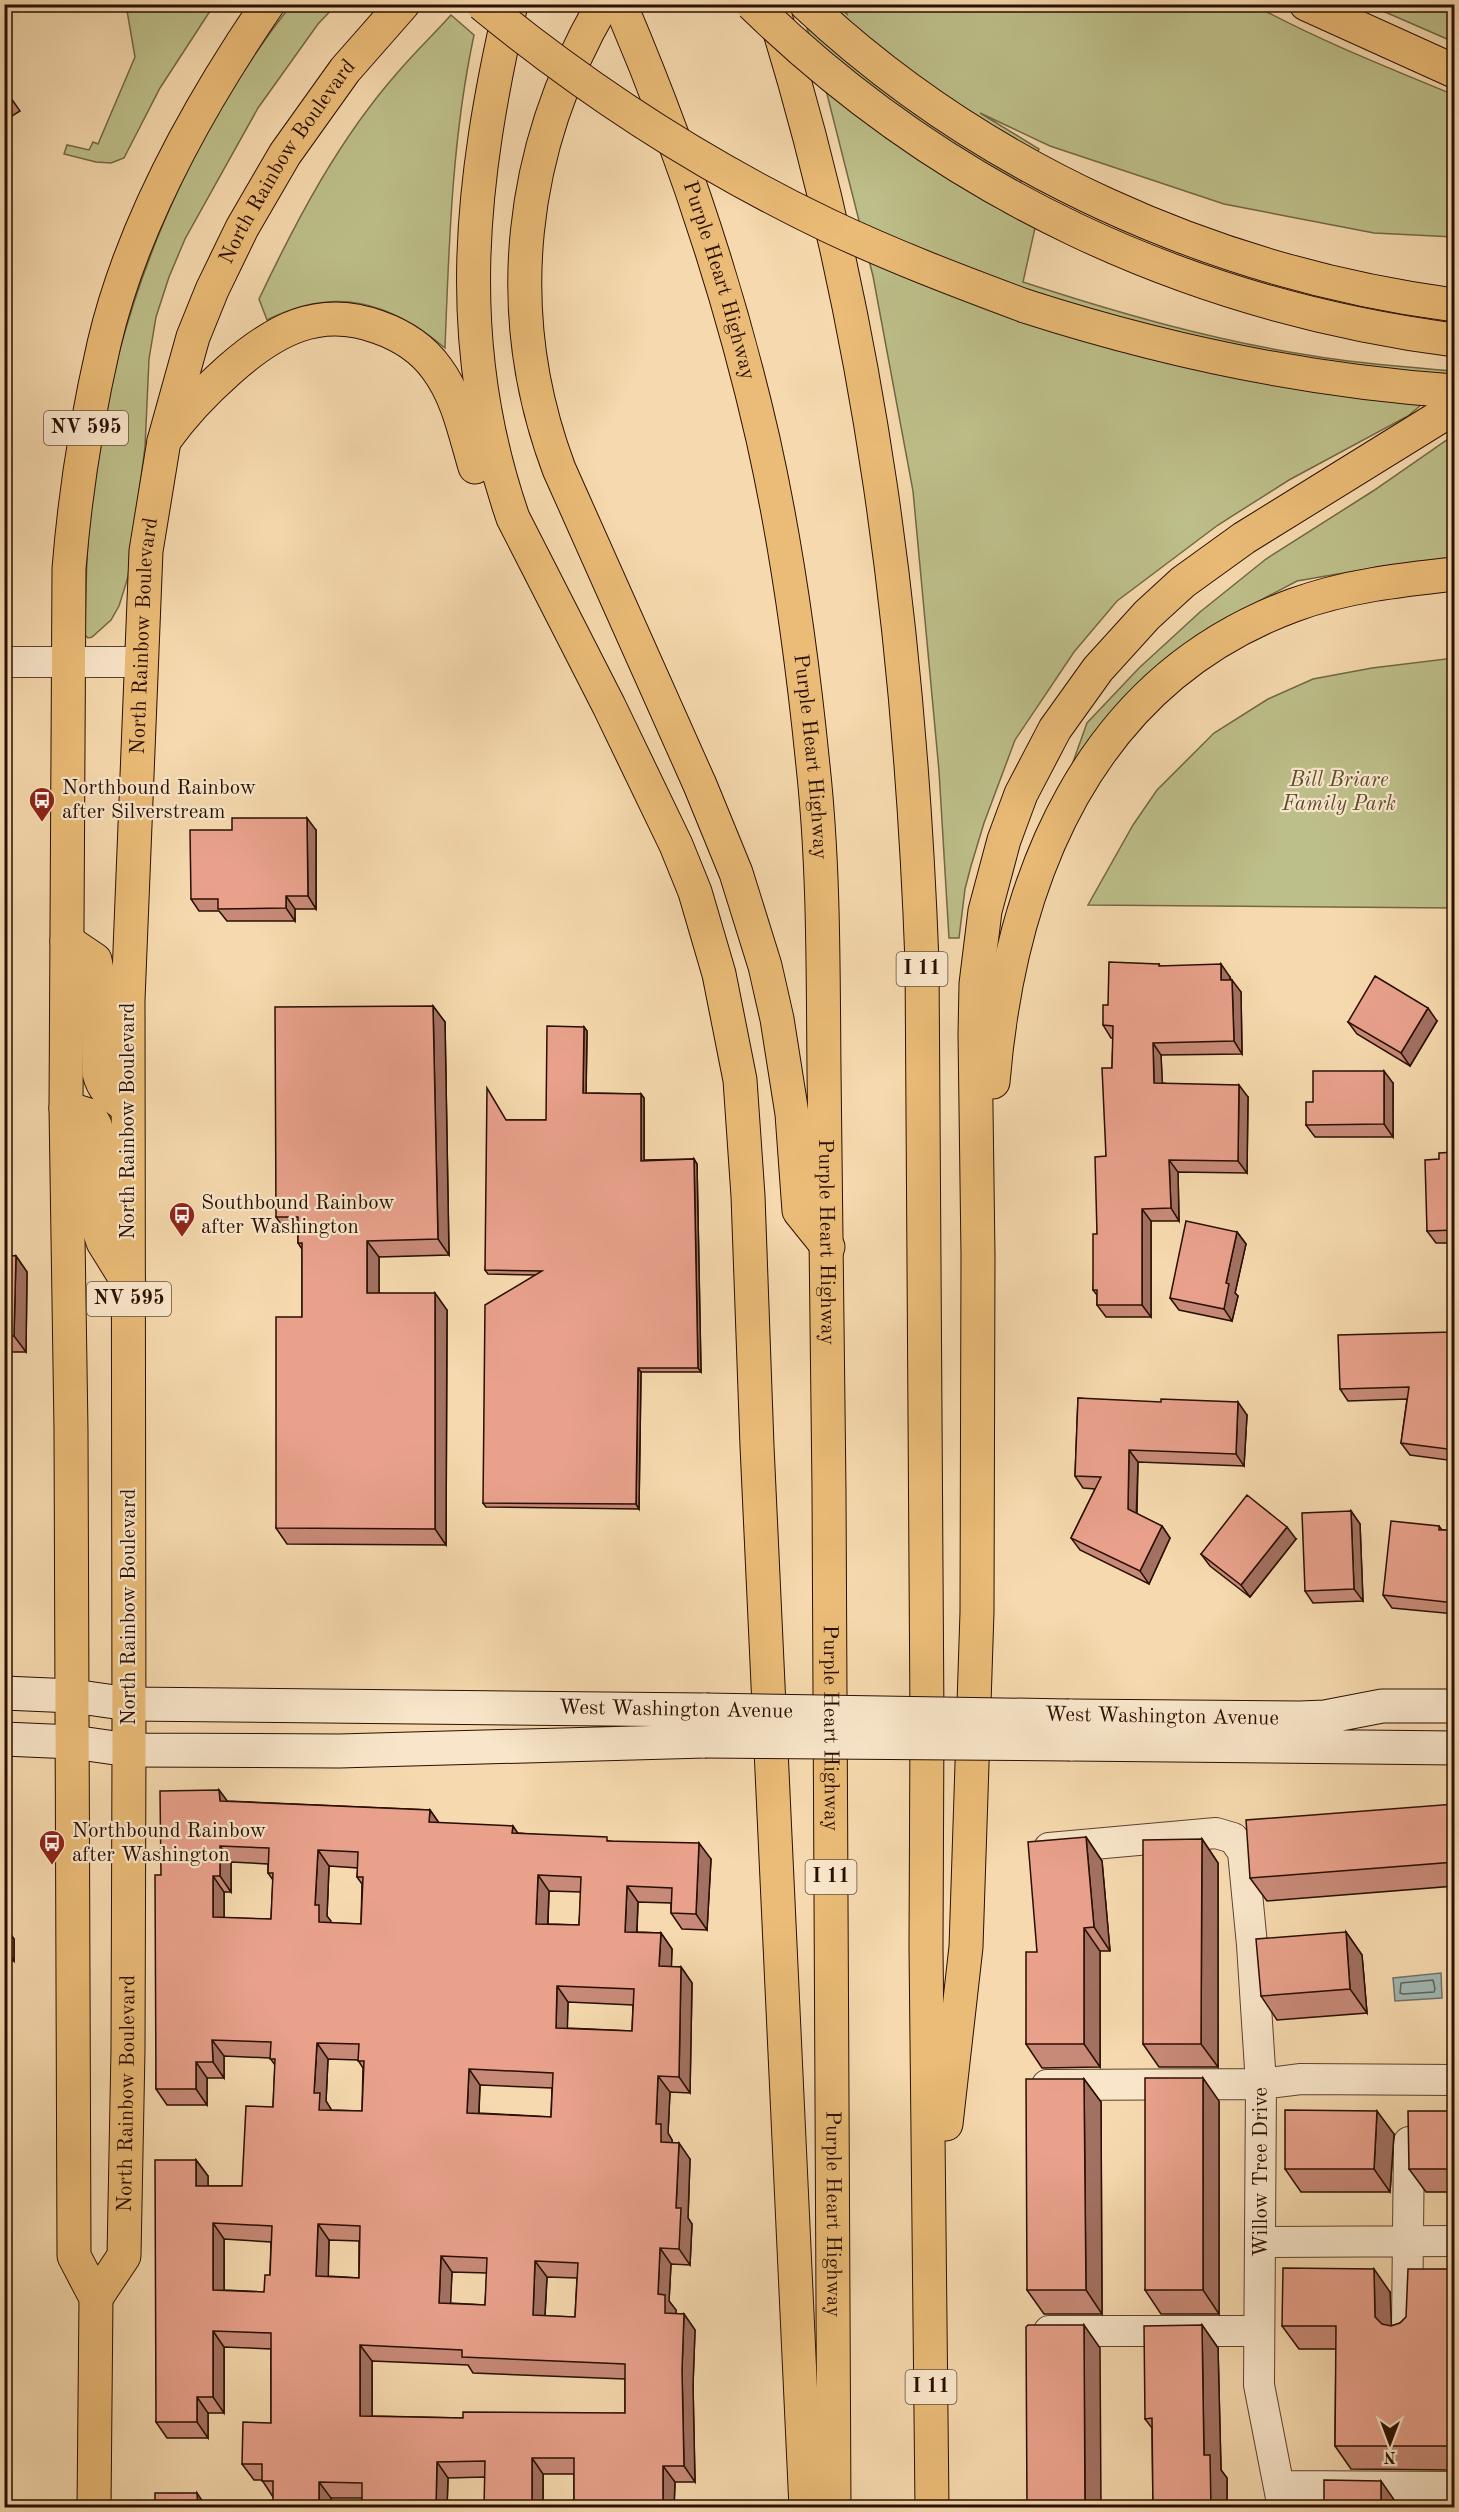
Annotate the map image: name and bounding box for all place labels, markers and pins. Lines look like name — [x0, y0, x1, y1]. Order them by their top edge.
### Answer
place label: Northbound Rainbow after Silverstream — [62, 778, 256, 823]
bus stop icon: Northbound Rainbow after Silverstream — [27, 785, 57, 823]
place label: Southbound Rainbow after Washington — [201, 1193, 395, 1238]
bus stop icon: Southbound Rainbow after Washington — [167, 1200, 197, 1238]
place label: Northbound Rainbow after Washington — [72, 1821, 266, 1866]
bus stop icon: Northbound Rainbow after Washington — [37, 1828, 67, 1866]

